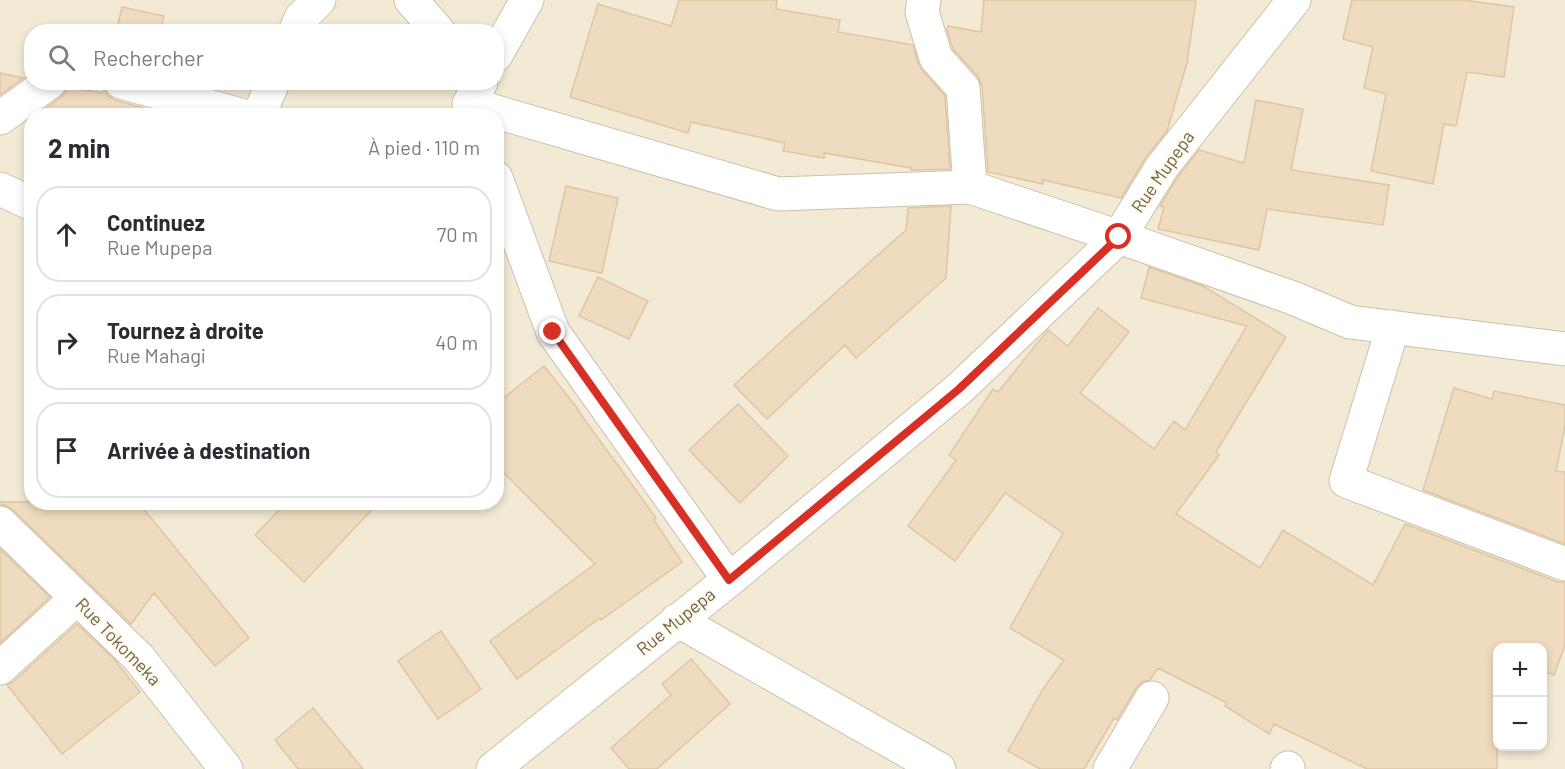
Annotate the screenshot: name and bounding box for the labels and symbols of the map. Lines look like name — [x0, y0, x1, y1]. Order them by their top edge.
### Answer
street label: Rue Mupepa — [1126, 126, 1198, 217]
route start — [1105, 223, 1131, 249]
route end — [539, 318, 565, 344]
street label: Rue Mupepa — [632, 583, 719, 660]
street label: Rue Tokomeka — [71, 593, 166, 690]

